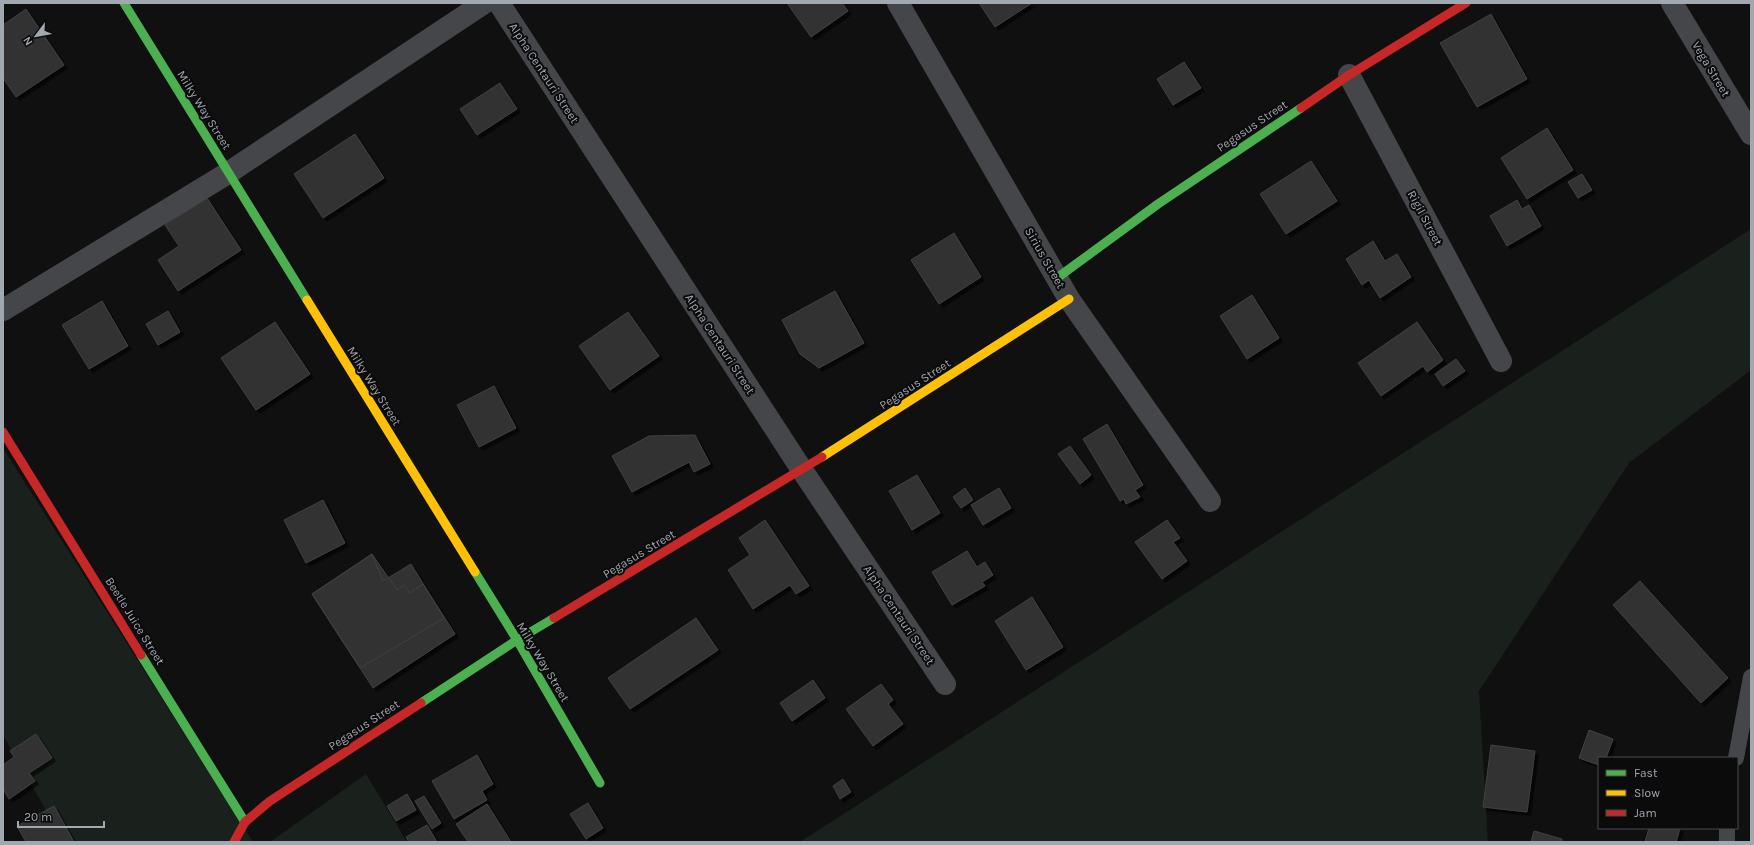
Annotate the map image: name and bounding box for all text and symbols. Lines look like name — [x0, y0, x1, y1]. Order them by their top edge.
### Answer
north arrow — [16, 16, 56, 56]
street label: Alpha Centauri Street — [506, 20, 582, 126]
text: N — [20, 34, 36, 48]
street label: Vega Street — [1689, 39, 1733, 99]
street label: Milky Way Street — [174, 68, 234, 152]
street label: Pegasus Street — [1214, 97, 1290, 155]
street label: Rigil Street — [1405, 188, 1446, 248]
street label: Sirius Street — [1022, 225, 1068, 291]
street label: Alpha Centauri Street — [682, 291, 758, 397]
street label: Milky Way Street — [344, 344, 404, 428]
street label: Pegasus Street — [877, 356, 954, 412]
street label: Pegasus Street — [600, 527, 678, 581]
street label: Alpha Centauri Street — [861, 563, 938, 668]
street label: Beetle Juice Street — [102, 575, 168, 668]
street label: Milky Way Street — [514, 620, 573, 705]
street label: Pegasus Street — [326, 697, 403, 753]
legend — [1598, 757, 1738, 829]
text: Fast — [1634, 766, 1658, 780]
text: Slow — [1634, 786, 1660, 800]
scale bar — [18, 803, 104, 829]
text: Jam — [1634, 806, 1657, 820]
text: 20 m — [24, 810, 52, 824]

